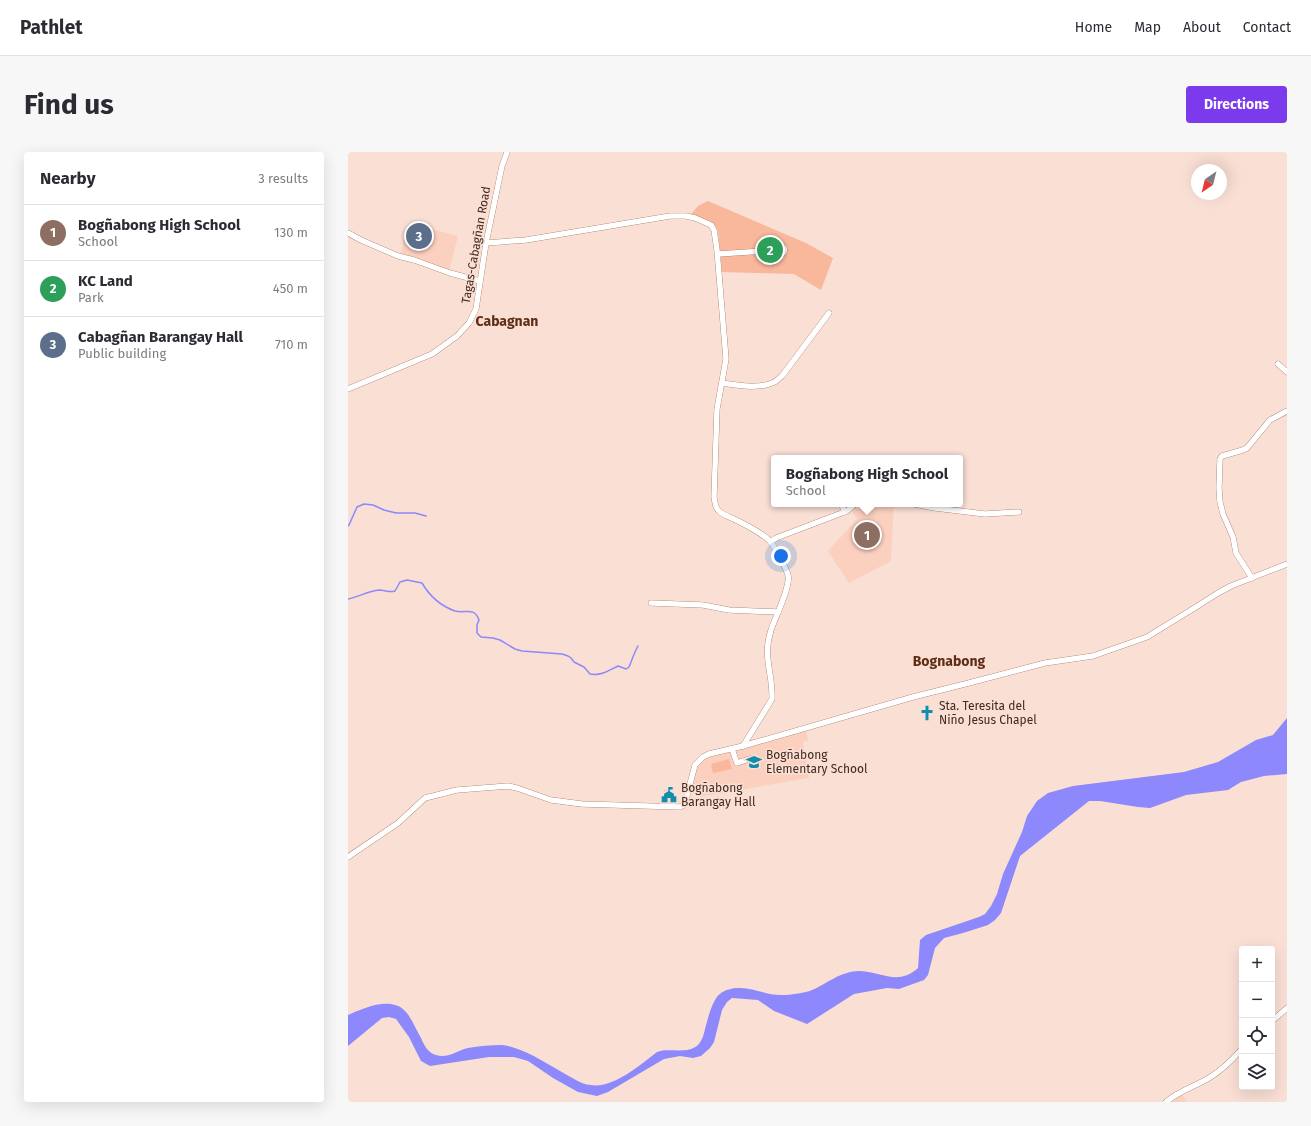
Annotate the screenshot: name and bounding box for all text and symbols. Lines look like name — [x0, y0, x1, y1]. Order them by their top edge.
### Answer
text: Pathlet — [20, 16, 83, 39]
text: Home — [1075, 19, 1112, 36]
text: Map — [1134, 19, 1161, 36]
text: About — [1183, 19, 1221, 36]
text: Contact — [1243, 19, 1291, 36]
button: Directions — [1186, 86, 1287, 123]
text: Find us — [24, 88, 114, 121]
north arrow — [1191, 164, 1227, 200]
text: Nearby — [40, 168, 95, 189]
text: 3 results — [258, 171, 308, 186]
street label: Tagas-Cabagñan Road — [459, 185, 493, 305]
text: Bogñabong High School — [78, 216, 240, 234]
pin: 3 — [406, 221, 432, 251]
text: 1 — [50, 225, 56, 240]
text: 130 m — [274, 225, 308, 240]
text: School — [78, 234, 118, 249]
pin: 2 — [757, 235, 783, 265]
text: KC Land — [78, 272, 133, 290]
text: 2 — [50, 281, 56, 296]
text: 450 m — [273, 281, 308, 296]
text: Park — [78, 290, 104, 305]
district label: Cabagnan — [476, 313, 538, 330]
text: Cabagñan Barangay Hall — [78, 328, 243, 346]
text: 3 — [50, 337, 56, 352]
text: 710 m — [275, 337, 308, 352]
text: Public building — [78, 346, 166, 361]
popup — [771, 455, 963, 507]
text: Bogñabong High School — [786, 465, 948, 483]
text: School — [786, 483, 826, 498]
pin: 1 — [854, 520, 880, 550]
your location — [771, 546, 791, 566]
district label: Bognabong — [913, 653, 986, 670]
place label: Sta. Teresita del Niño Jesus Chapel — [939, 699, 1037, 727]
church icon: Sta. Teresita del Niño Jesus Chapel — [918, 704, 936, 722]
place label: Bogñabong Elementary School — [766, 748, 868, 776]
school or university icon: Bogñabong Elementary School — [745, 753, 763, 771]
place label: Bogñabong Barangay Hall — [681, 781, 756, 809]
public building icon: Bogñabong Barangay Hall — [660, 786, 678, 804]
map controls — [1239, 946, 1275, 1090]
button: + — [1239, 946, 1275, 982]
button: − — [1239, 982, 1275, 1018]
button: locate — [1239, 1018, 1275, 1054]
button: layers — [1239, 1054, 1275, 1090]

